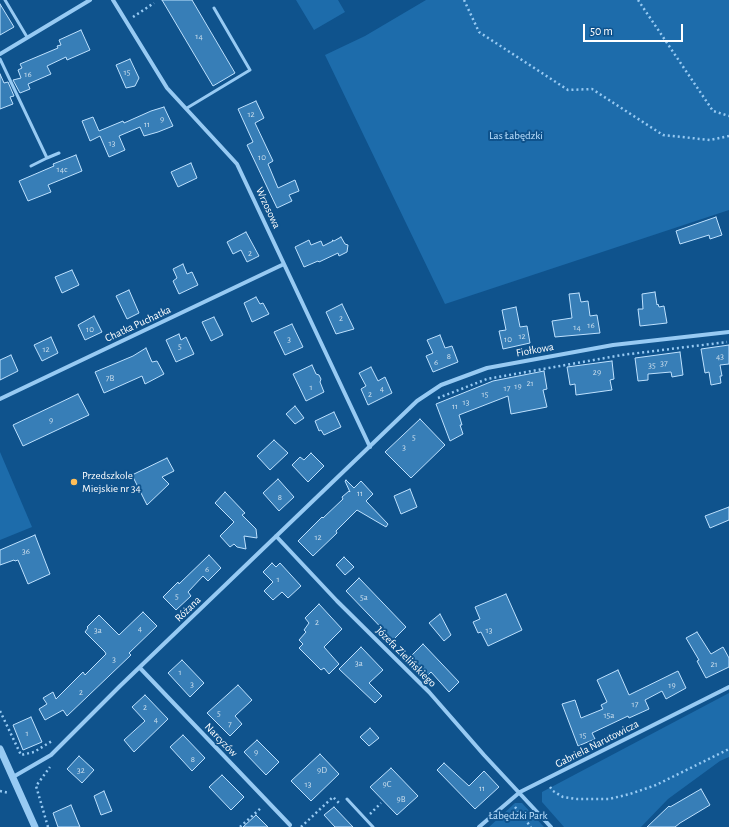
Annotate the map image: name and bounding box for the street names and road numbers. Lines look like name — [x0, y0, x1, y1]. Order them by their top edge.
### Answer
street label: Wrzosowa — [253, 185, 283, 231]
street label: Chatka Puchatka — [103, 303, 173, 345]
street label: Fiołkowa — [515, 340, 555, 360]
street label: Różana — [172, 593, 204, 625]
street label: Józefa Zielińskiego — [373, 624, 439, 690]
street label: Gabriela Narutowicza — [553, 717, 641, 771]
street label: Narcyzów — [202, 720, 240, 760]

